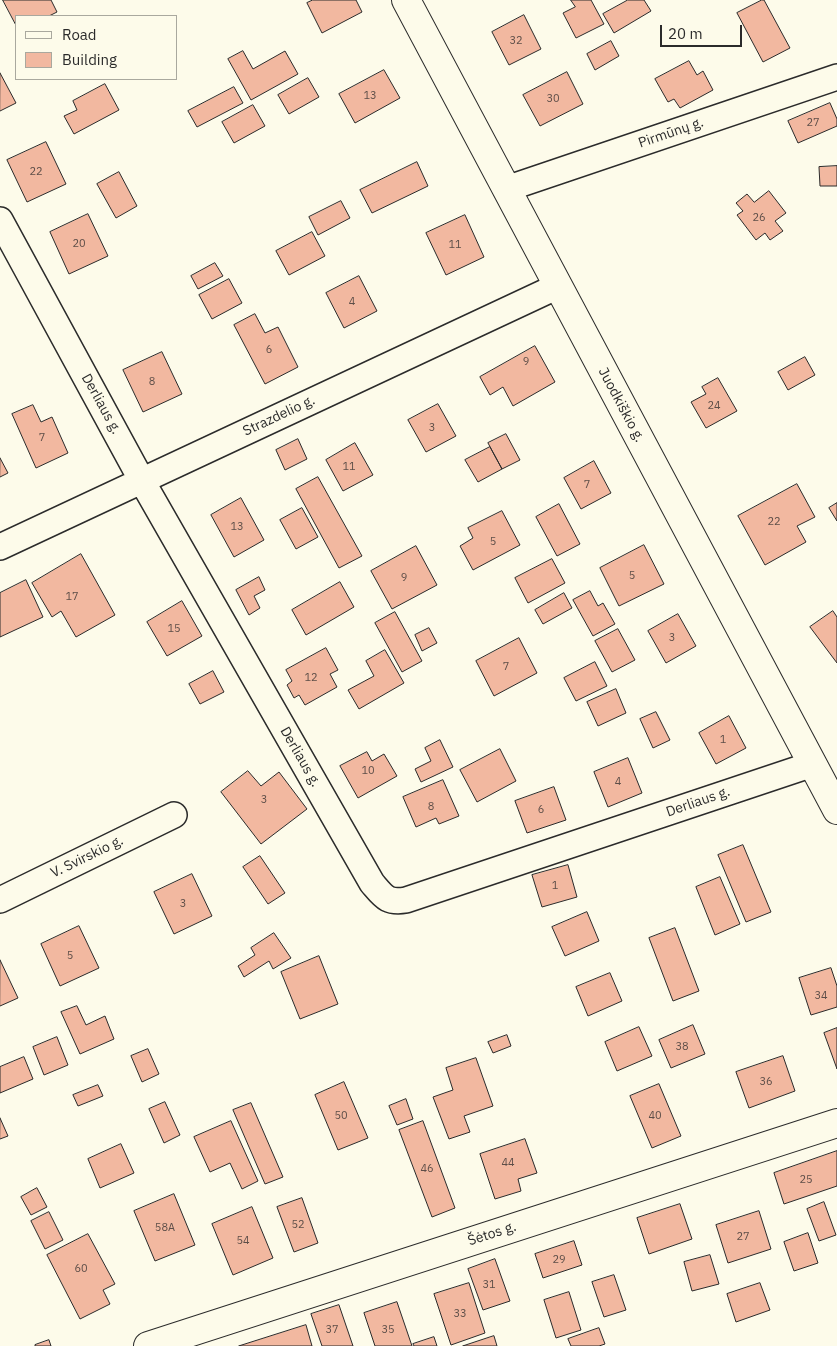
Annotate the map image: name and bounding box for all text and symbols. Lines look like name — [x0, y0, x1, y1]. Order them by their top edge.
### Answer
legend — [15, 15, 178, 80]
scale bar — [662, 15, 744, 47]
text: 20 m — [668, 24, 703, 43]
text: Road — [62, 25, 97, 44]
house number: 32 — [509, 34, 523, 48]
text: Building — [62, 50, 117, 69]
house number: 13 — [363, 89, 377, 103]
house number: 30 — [546, 92, 560, 106]
street label: Pirmūnų g. — [636, 114, 706, 152]
house number: 27 — [806, 116, 820, 130]
house number: 22 — [29, 165, 43, 179]
house number: 26 — [752, 211, 766, 225]
house number: 20 — [72, 237, 86, 251]
house number: 11 — [448, 238, 462, 252]
house number: 4 — [349, 295, 355, 309]
house number: 6 — [266, 343, 272, 357]
house number: 9 — [523, 355, 529, 369]
street label: Juodkiškio g. — [594, 365, 648, 445]
street label: Derliaus g. — [78, 371, 124, 437]
house number: 8 — [149, 375, 155, 389]
street label: Strazdelio g. — [240, 392, 318, 440]
house number: 24 — [707, 399, 721, 413]
house number: 3 — [429, 421, 435, 435]
house number: 7 — [39, 431, 45, 445]
house number: 11 — [342, 460, 356, 474]
house number: 7 — [584, 478, 590, 492]
house number: 22 — [767, 515, 781, 529]
house number: 13 — [230, 520, 244, 534]
house number: 5 — [490, 535, 496, 549]
house number: 5 — [629, 569, 635, 583]
house number: 9 — [401, 571, 407, 585]
house number: 17 — [65, 590, 79, 604]
house number: 15 — [167, 622, 181, 636]
house number: 3 — [669, 631, 675, 645]
house number: 7 — [503, 660, 509, 674]
house number: 12 — [304, 671, 318, 685]
street label: Derliaus g. — [276, 724, 324, 790]
house number: 1 — [720, 733, 726, 747]
house number: 10 — [361, 764, 375, 778]
house number: 4 — [615, 775, 621, 789]
street label: Derliaus g. — [664, 783, 732, 821]
house number: 3 — [261, 793, 267, 807]
house number: 8 — [428, 800, 434, 814]
house number: 6 — [538, 803, 544, 817]
street label: V. Svirskio g. — [48, 832, 126, 882]
house number: 1 — [552, 879, 558, 893]
house number: 3 — [180, 897, 186, 911]
house number: 5 — [67, 949, 73, 963]
house number: 34 — [814, 989, 828, 1003]
house number: 38 — [675, 1040, 689, 1054]
house number: 36 — [759, 1075, 773, 1089]
house number: 50 — [334, 1109, 348, 1123]
house number: 40 — [648, 1109, 662, 1123]
house number: 44 — [501, 1156, 515, 1170]
house number: 46 — [420, 1162, 434, 1176]
house number: 25 — [799, 1173, 813, 1187]
house number: 52 — [291, 1218, 305, 1232]
street label: Šėtos g. — [466, 1218, 518, 1250]
house number: 58A — [155, 1221, 175, 1235]
house number: 27 — [736, 1230, 750, 1244]
house number: 54 — [236, 1234, 250, 1248]
house number: 29 — [552, 1253, 566, 1267]
house number: 60 — [74, 1262, 88, 1276]
house number: 31 — [482, 1278, 496, 1292]
house number: 33 — [453, 1307, 467, 1321]
house number: 37 — [325, 1323, 339, 1337]
house number: 35 — [381, 1323, 395, 1337]

